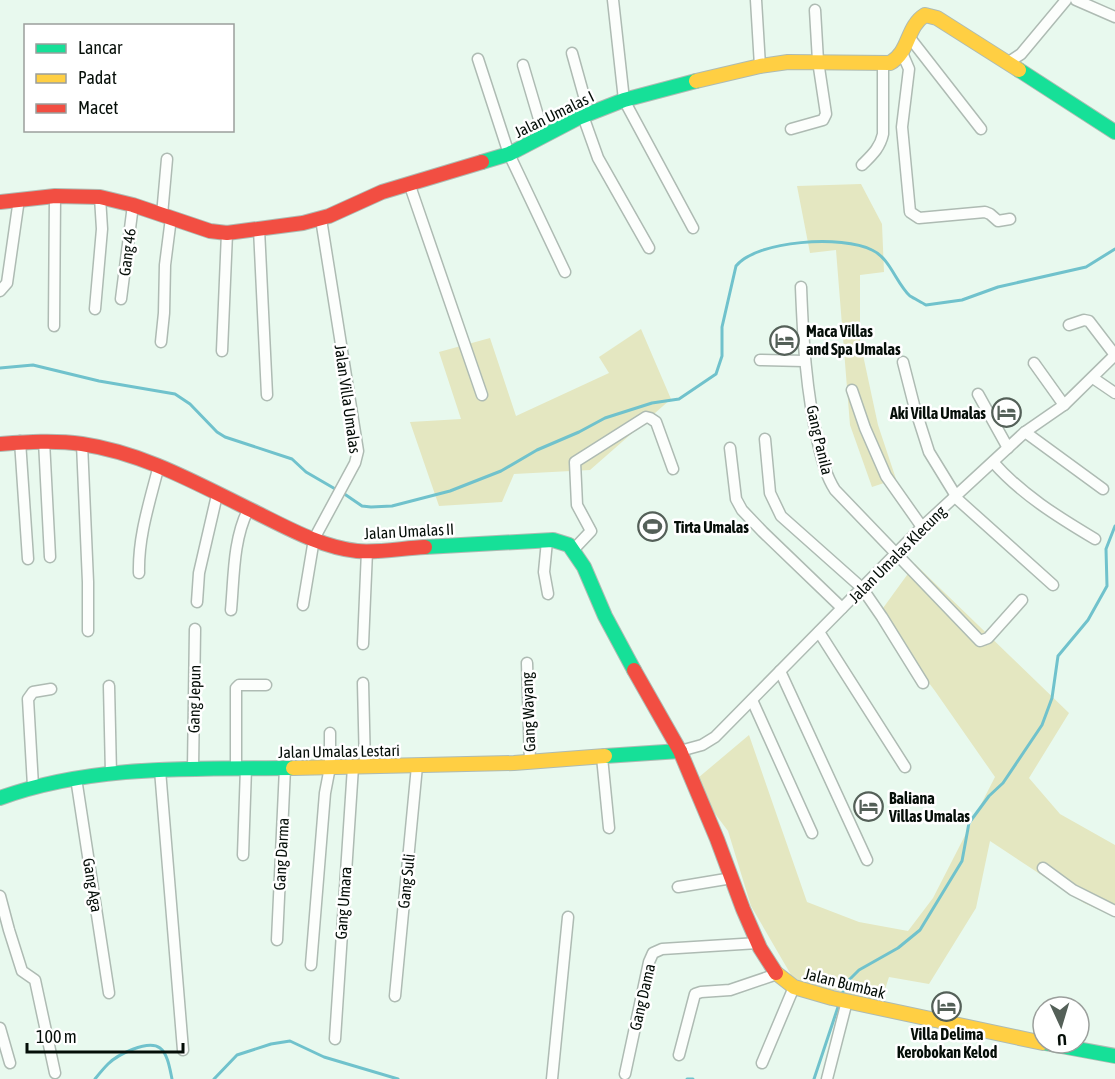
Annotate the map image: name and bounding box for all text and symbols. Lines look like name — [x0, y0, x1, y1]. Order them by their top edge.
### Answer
legend — [24, 24, 234, 132]
text: Lancar — [78, 37, 123, 58]
text: Padat — [78, 67, 117, 88]
street label: Jalan Umalas I — [511, 87, 597, 141]
text: Macet — [78, 97, 118, 118]
street label: Gang 46 — [115, 227, 140, 277]
place label: Maca Villas and Spa Umalas — [806, 322, 901, 358]
hotel icon: Maca Villas and Spa Umalas — [769, 324, 801, 356]
street label: Jalan Villa Umalas — [331, 343, 365, 455]
hotel icon: Aki Villa Umalas — [991, 397, 1023, 429]
street label: Gang Panila — [802, 403, 837, 477]
place label: Aki Villa Umalas — [889, 404, 986, 422]
street label: Jalan Umalas Klecung — [845, 502, 950, 607]
sports icon: Tirta Umalas — [637, 511, 669, 543]
place label: Tirta Umalas — [674, 518, 749, 536]
street label: Jalan Umalas II — [363, 520, 455, 542]
street label: Gang Jepun — [184, 665, 205, 733]
street label: Gang Wayang — [518, 672, 539, 752]
street label: Jalan Umalas Lestari — [278, 741, 400, 761]
place label: Baliana Villas Umalas — [888, 789, 970, 825]
hotel icon: Baliana Villas Umalas — [852, 791, 884, 823]
street label: Gang Darma — [270, 817, 293, 891]
street label: Gang Suli — [394, 853, 419, 909]
street label: Gang Aga — [79, 857, 106, 914]
street label: Gang Umara — [331, 866, 356, 940]
street label: Gang Dama — [626, 962, 659, 1032]
street label: Jalan Bumbak — [803, 964, 887, 1002]
hotel icon: Villa Delima Kerobokan Kelod — [931, 990, 963, 1022]
north arrow — [1031, 995, 1091, 1055]
scale bar — [27, 1016, 183, 1054]
place label: Villa Delima Kerobokan Kelod — [897, 1025, 998, 1061]
text: 100 m — [36, 1026, 77, 1047]
text: U — [1057, 1031, 1067, 1049]

